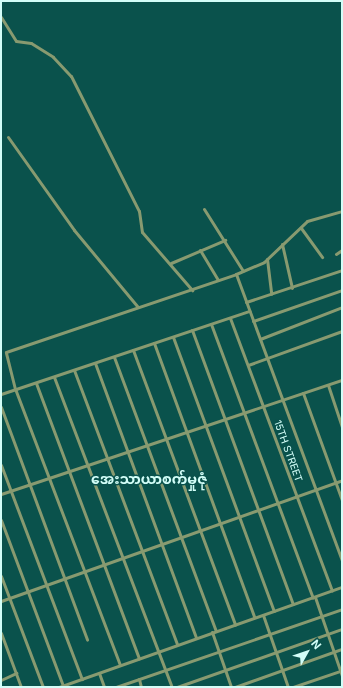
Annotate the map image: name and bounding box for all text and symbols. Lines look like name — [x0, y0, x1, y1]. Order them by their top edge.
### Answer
street label: 15TH STREET — [271, 419, 305, 483]
district label: အေးသာယာစက်မှုဇုံ — [91, 471, 207, 487]
north arrow — [287, 632, 327, 672]
text: N — [308, 637, 324, 652]

